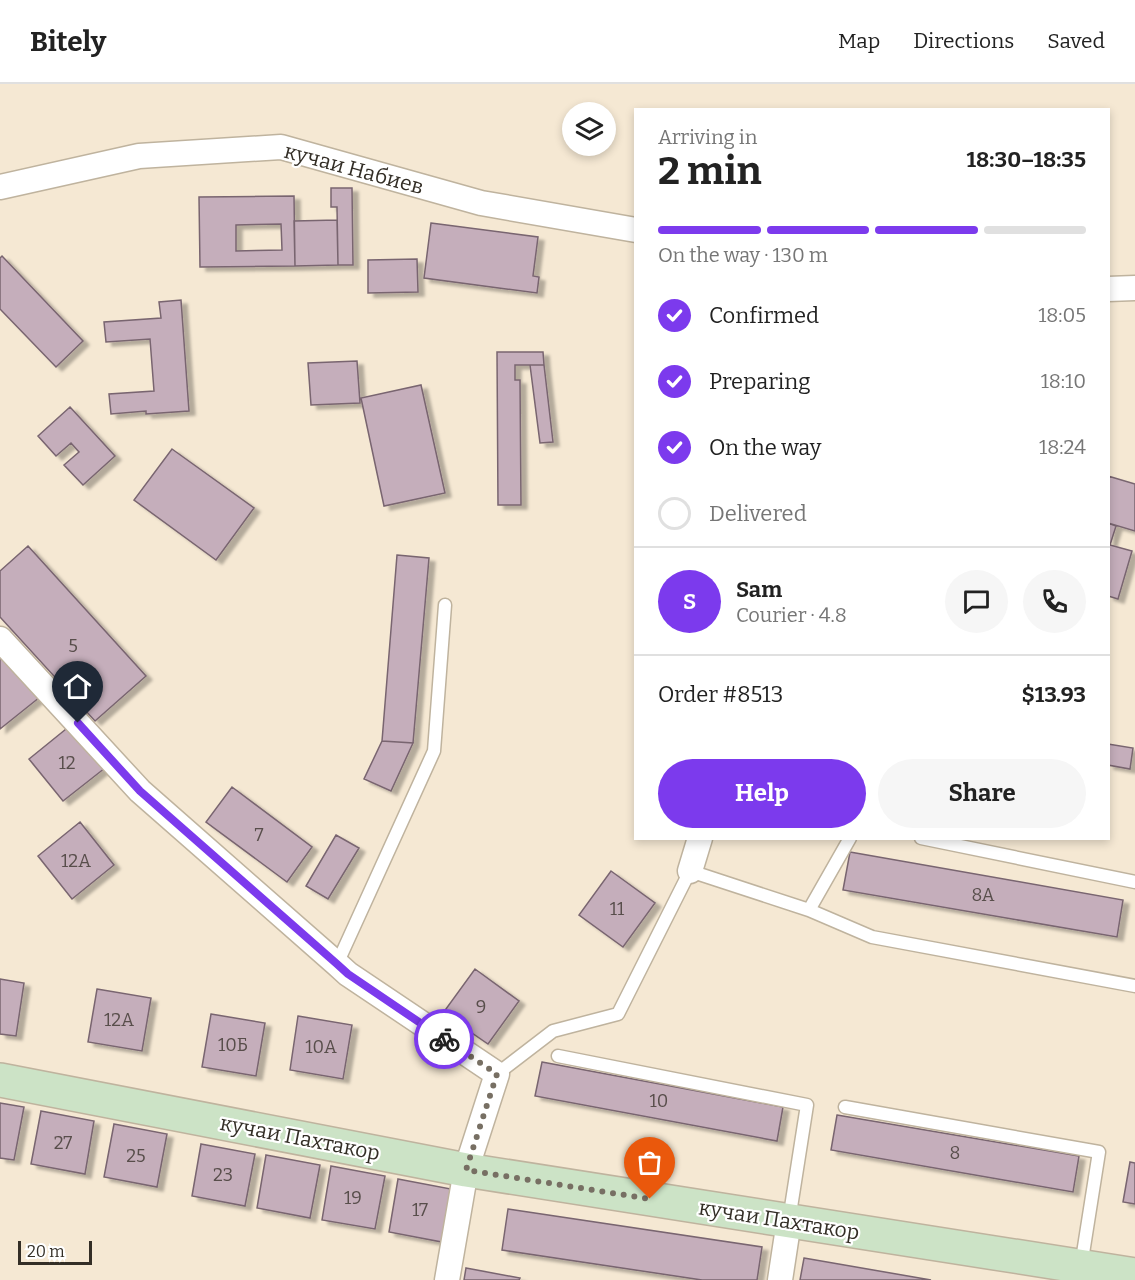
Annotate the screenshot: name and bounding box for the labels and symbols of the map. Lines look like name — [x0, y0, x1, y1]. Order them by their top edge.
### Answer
street label: кучаи Набиев — [282, 138, 426, 200]
house number: 5 — [68, 635, 78, 657]
pin — [52, 661, 103, 723]
house number: 12 — [58, 752, 76, 774]
house number: 7 — [254, 824, 264, 846]
house number: 12А — [61, 850, 91, 872]
house number: 8А — [972, 884, 995, 906]
house number: 11 — [610, 898, 625, 920]
house number: 9 — [476, 996, 486, 1018]
house number: 12А — [104, 1009, 134, 1031]
courier — [414, 1009, 474, 1069]
house number: 10Б — [218, 1034, 248, 1056]
house number: 10А — [305, 1036, 337, 1058]
house number: 10 — [650, 1090, 668, 1112]
street label: кучаи Пахтакор — [218, 1110, 382, 1166]
house number: 27 — [54, 1132, 72, 1154]
pin — [624, 1137, 675, 1199]
house number: 8 — [950, 1142, 960, 1164]
house number: 25 — [126, 1145, 146, 1167]
house number: 23 — [213, 1164, 233, 1186]
house number: 19 — [344, 1187, 362, 1209]
street label: кучаи Пахтакор — [697, 1194, 861, 1246]
house number: 17 — [412, 1199, 428, 1221]
scale bar — [18, 1238, 92, 1266]

